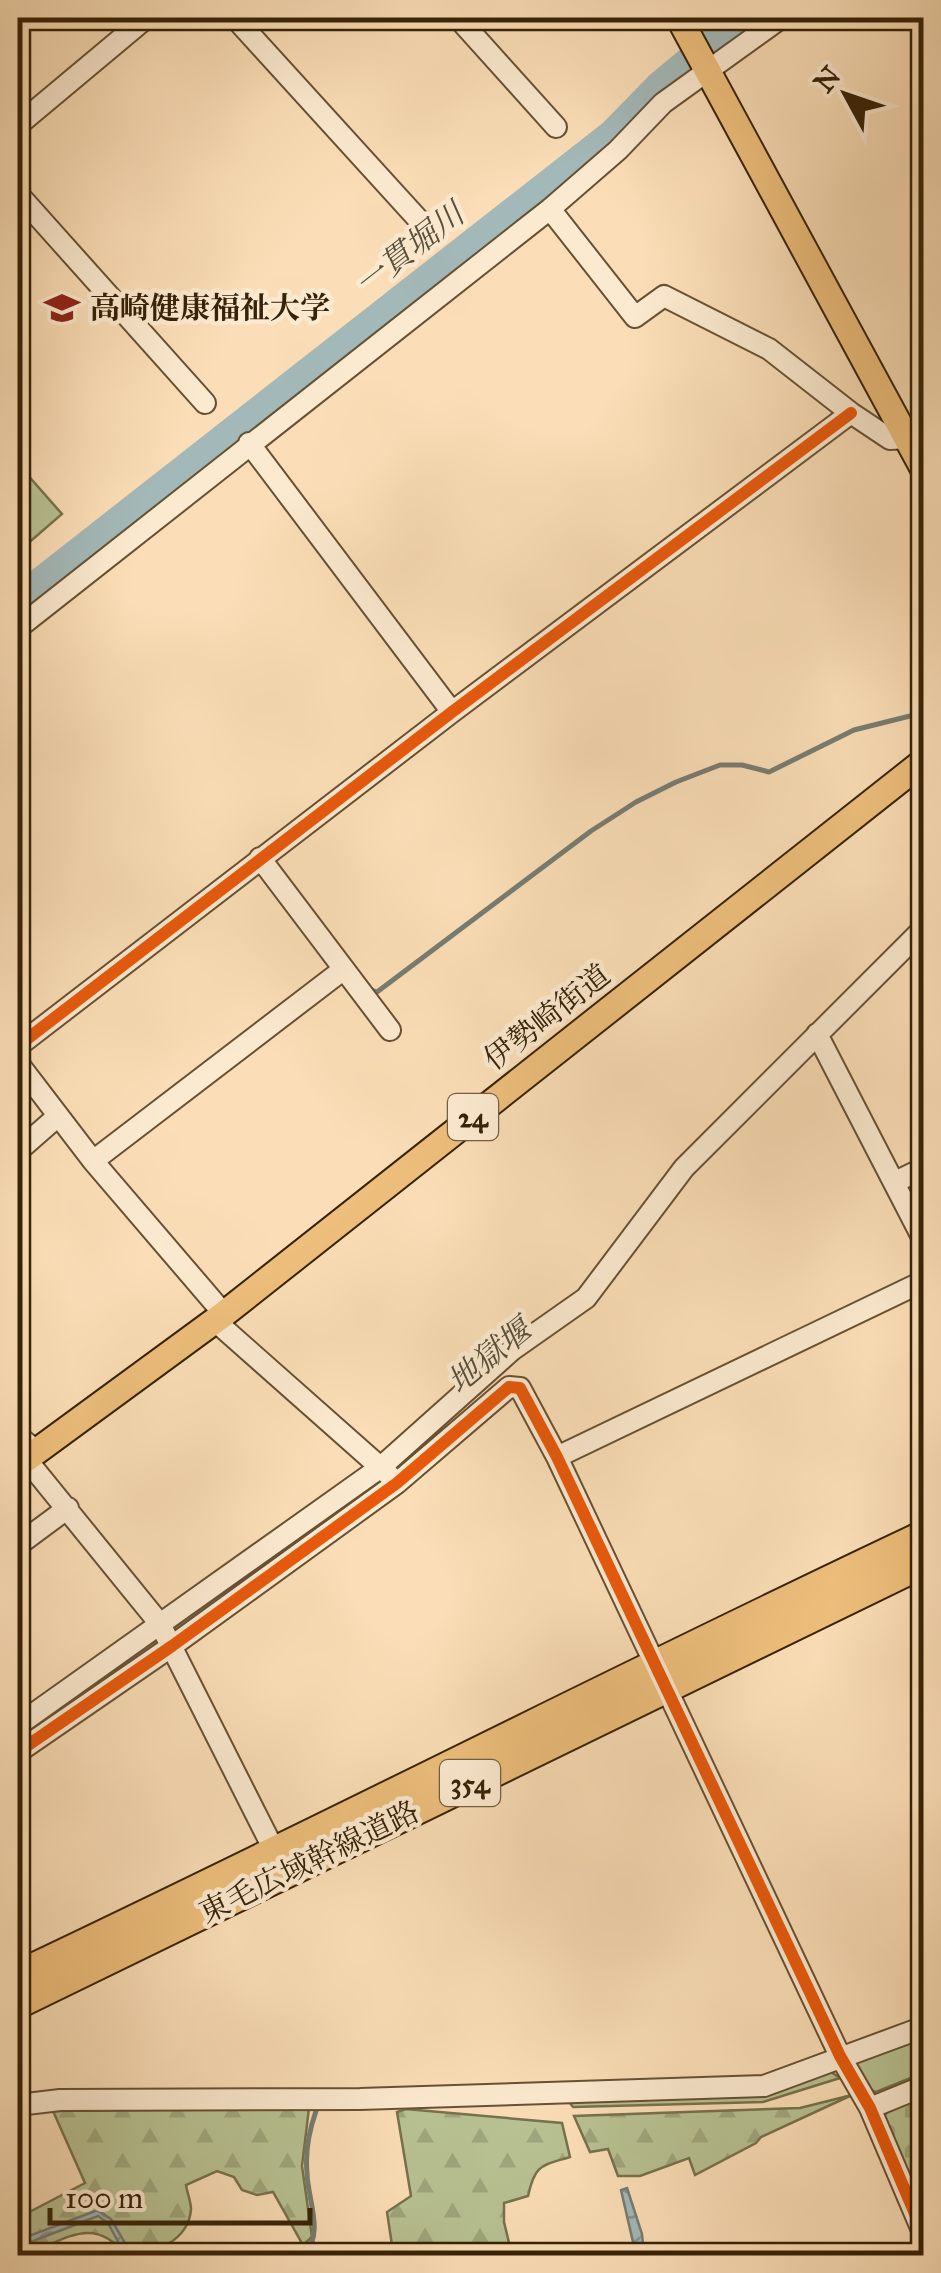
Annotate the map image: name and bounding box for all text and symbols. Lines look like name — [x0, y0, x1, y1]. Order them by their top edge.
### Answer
north arrow — [796, 45, 896, 145]
text: N — [806, 59, 848, 100]
water label: 一貫堀川 — [347, 193, 474, 304]
school or university icon: 高崎健康福祉大学 — [43, 289, 81, 327]
place label: 高崎健康福祉大学 — [90, 290, 330, 326]
street label: 伊勢崎街道 — [477, 957, 617, 1077]
road number: 24 — [448, 1094, 498, 1140]
water label: 地獄堰 — [440, 1308, 543, 1402]
road number: 354 — [440, 1760, 500, 1806]
street label: 東毛広域幹線道路 — [193, 1793, 425, 1931]
scale bar — [50, 2163, 310, 2225]
text: 100 m — [65, 2180, 143, 2216]

